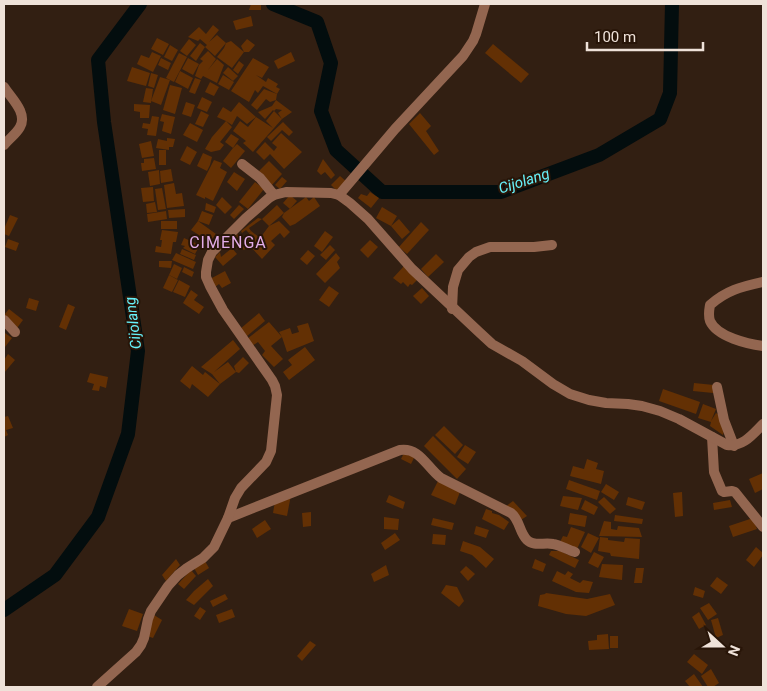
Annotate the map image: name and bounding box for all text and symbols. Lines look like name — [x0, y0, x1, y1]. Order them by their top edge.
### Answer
scale bar — [587, 20, 703, 52]
text: 100 m — [594, 28, 636, 46]
water label: Cijolang — [496, 164, 552, 198]
district label: CIMENGA — [189, 233, 267, 252]
water label: Cijolang — [121, 296, 145, 350]
north arrow — [697, 621, 747, 671]
text: N — [725, 643, 743, 658]

